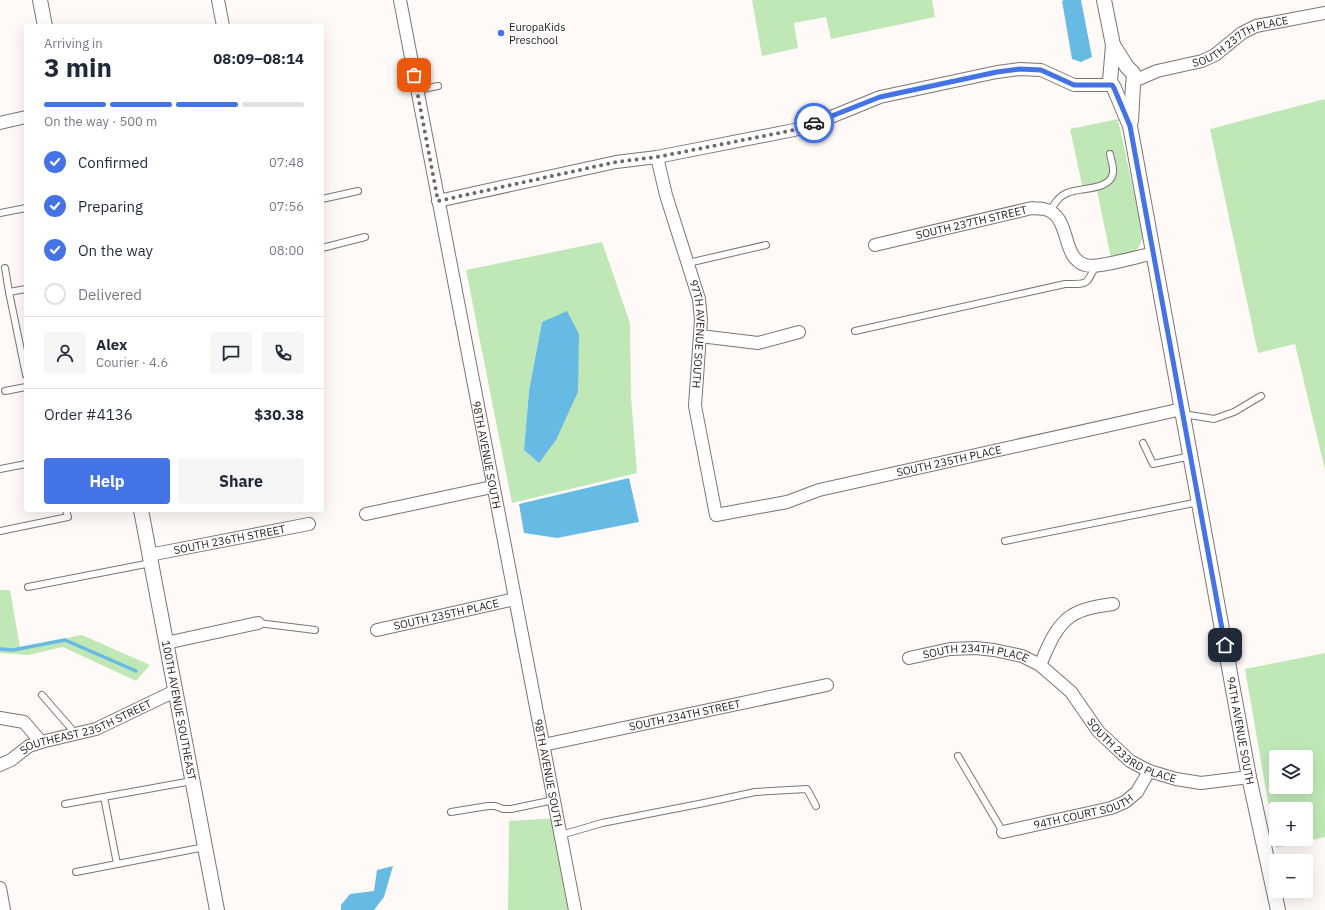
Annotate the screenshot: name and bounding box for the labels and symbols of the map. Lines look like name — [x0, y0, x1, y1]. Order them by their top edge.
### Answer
street label: SOUTH 237TH PLACE — [1191, 13, 1289, 70]
place label: EuropaKids Preschool — [509, 20, 566, 47]
marker: EuropaKids Preschool — [496, 28, 506, 38]
pin — [397, 58, 431, 92]
courier — [794, 103, 834, 143]
street label: SOUTH 237TH STREET — [914, 202, 1029, 242]
street label: 97TH AVENUE SOUTH — [686, 278, 708, 389]
street label: 98TH AVENUE SOUTH — [469, 400, 504, 510]
street label: SOUTH 235TH PLACE — [895, 442, 1003, 480]
street label: SOUTH 236TH STREET — [172, 522, 287, 557]
street label: SOUTH 235TH PLACE — [392, 596, 500, 633]
pin — [1208, 628, 1242, 662]
street label: 100TH AVENUE SOUTHEAST — [159, 639, 199, 782]
street label: SOUTH 234TH PLACE — [921, 641, 1031, 665]
street label: 94TH AVENUE SOUTH — [1224, 675, 1257, 786]
street label: SOUTHEAST 235TH STREET — [17, 696, 154, 757]
street label: SOUTH 234TH STREET — [628, 696, 743, 734]
street label: SOUTH 233RD PLACE — [1084, 715, 1178, 786]
street label: 98TH AVENUE SOUTH — [531, 718, 566, 828]
street label: 94TH COURT SOUTH — [1032, 791, 1136, 832]

